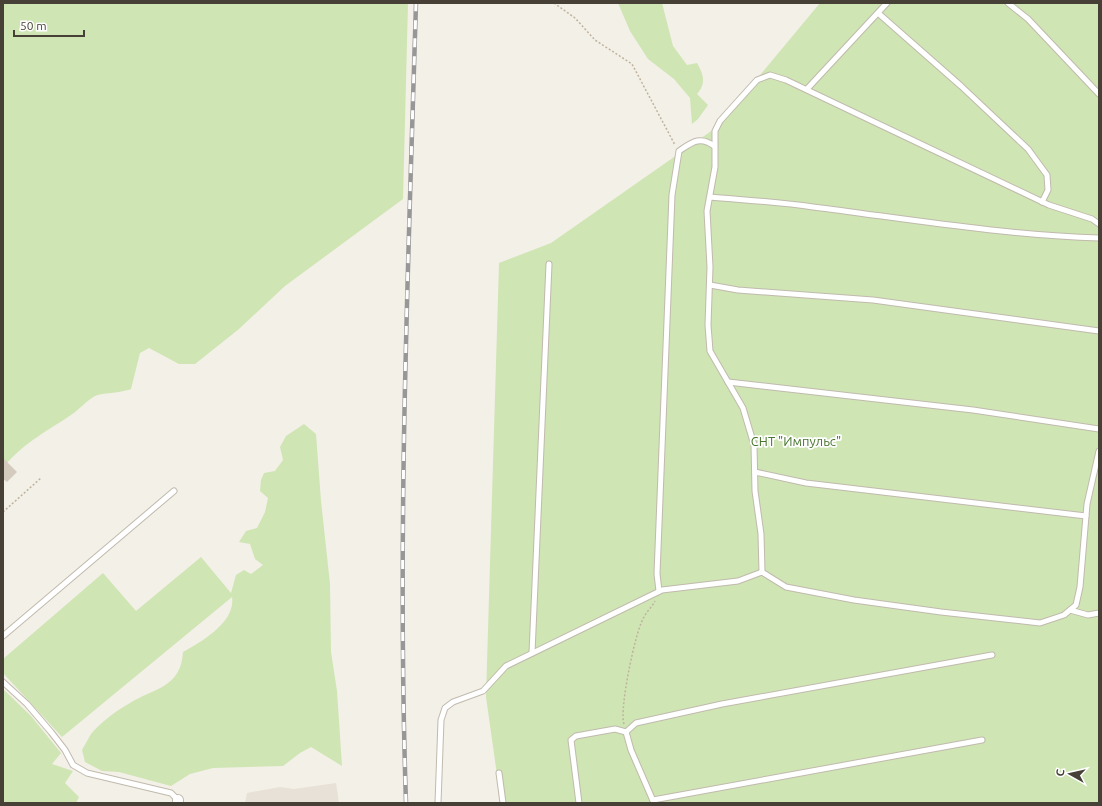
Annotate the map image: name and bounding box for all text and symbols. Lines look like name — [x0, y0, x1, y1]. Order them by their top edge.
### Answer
scale bar — [14, 12, 84, 38]
text: 50 m — [20, 19, 47, 32]
park label: СНТ "Импульс" — [751, 434, 841, 448]
north arrow — [1050, 754, 1090, 794]
text: С — [1054, 768, 1067, 777]

